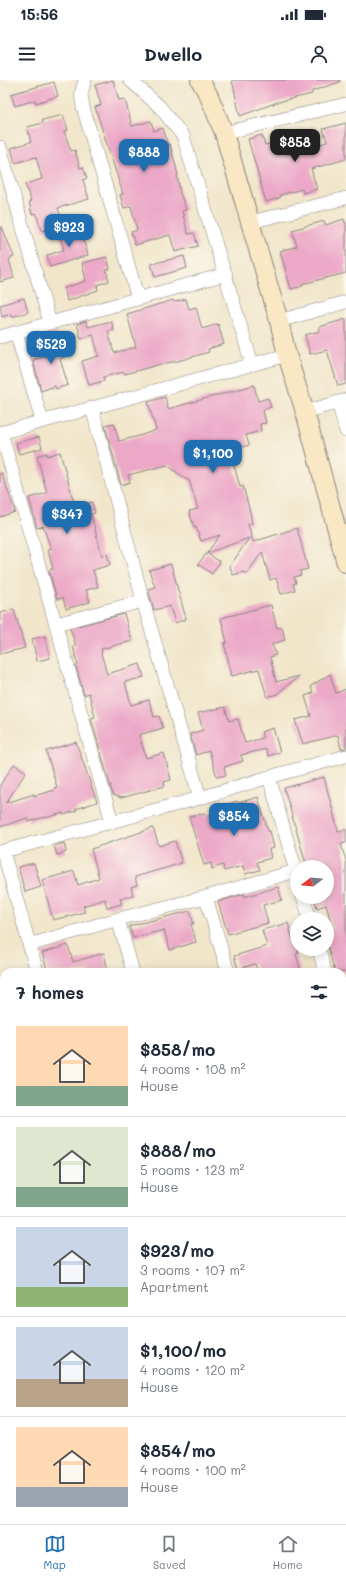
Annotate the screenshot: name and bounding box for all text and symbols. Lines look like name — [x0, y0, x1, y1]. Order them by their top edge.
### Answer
text: 15:56 — [20, 4, 58, 24]
text: Dwello — [144, 42, 202, 66]
icon: menu — [16, 43, 38, 65]
icon: person — [308, 43, 330, 65]
pin: $858 — [271, 129, 319, 163]
text: $858 — [279, 133, 311, 150]
pin: $888 — [120, 139, 168, 173]
text: $888 — [128, 143, 160, 160]
pin: $923 — [45, 214, 93, 248]
text: $923 — [54, 218, 84, 235]
pin: $529 — [27, 331, 75, 365]
text: $529 — [36, 335, 66, 352]
pin: $1,100 — [180, 440, 246, 474]
text: $1,100 — [193, 444, 233, 461]
pin: $347 — [43, 501, 91, 535]
text: $347 — [51, 505, 83, 522]
pin: $854 — [210, 803, 258, 837]
text: $854 — [218, 807, 250, 824]
north arrow — [290, 860, 334, 904]
map controls — [290, 860, 334, 956]
button: layers — [290, 912, 334, 956]
text: 7 homes — [16, 981, 84, 1003]
icon: filters — [308, 981, 330, 1003]
text: $858/mo — [140, 1038, 215, 1060]
icon: home — [48, 1042, 96, 1090]
text: 4 rooms · 108 m² — [140, 1060, 246, 1077]
text: House — [140, 1077, 178, 1094]
text: $888/mo — [140, 1139, 216, 1161]
icon: home — [48, 1143, 96, 1191]
text: 5 rooms · 123 m² — [140, 1161, 244, 1178]
text: House — [140, 1178, 178, 1195]
text: $923/mo — [140, 1239, 214, 1261]
icon: home — [48, 1243, 96, 1291]
text: 3 rooms · 107 m² — [140, 1261, 245, 1278]
text: Apartment — [140, 1278, 209, 1295]
text: $1,100/mo — [140, 1339, 226, 1361]
icon: home — [48, 1343, 96, 1391]
text: 4 rooms · 120 m² — [140, 1361, 245, 1378]
text: House — [140, 1378, 178, 1395]
text: $854/mo — [140, 1439, 216, 1461]
icon: home — [48, 1443, 96, 1491]
text: 4 rooms · 100 m² — [140, 1461, 246, 1478]
text: House — [140, 1478, 178, 1495]
tab: Map — [43, 1533, 66, 1572]
tab: Saved — [153, 1533, 186, 1572]
tab: Home — [273, 1533, 302, 1572]

